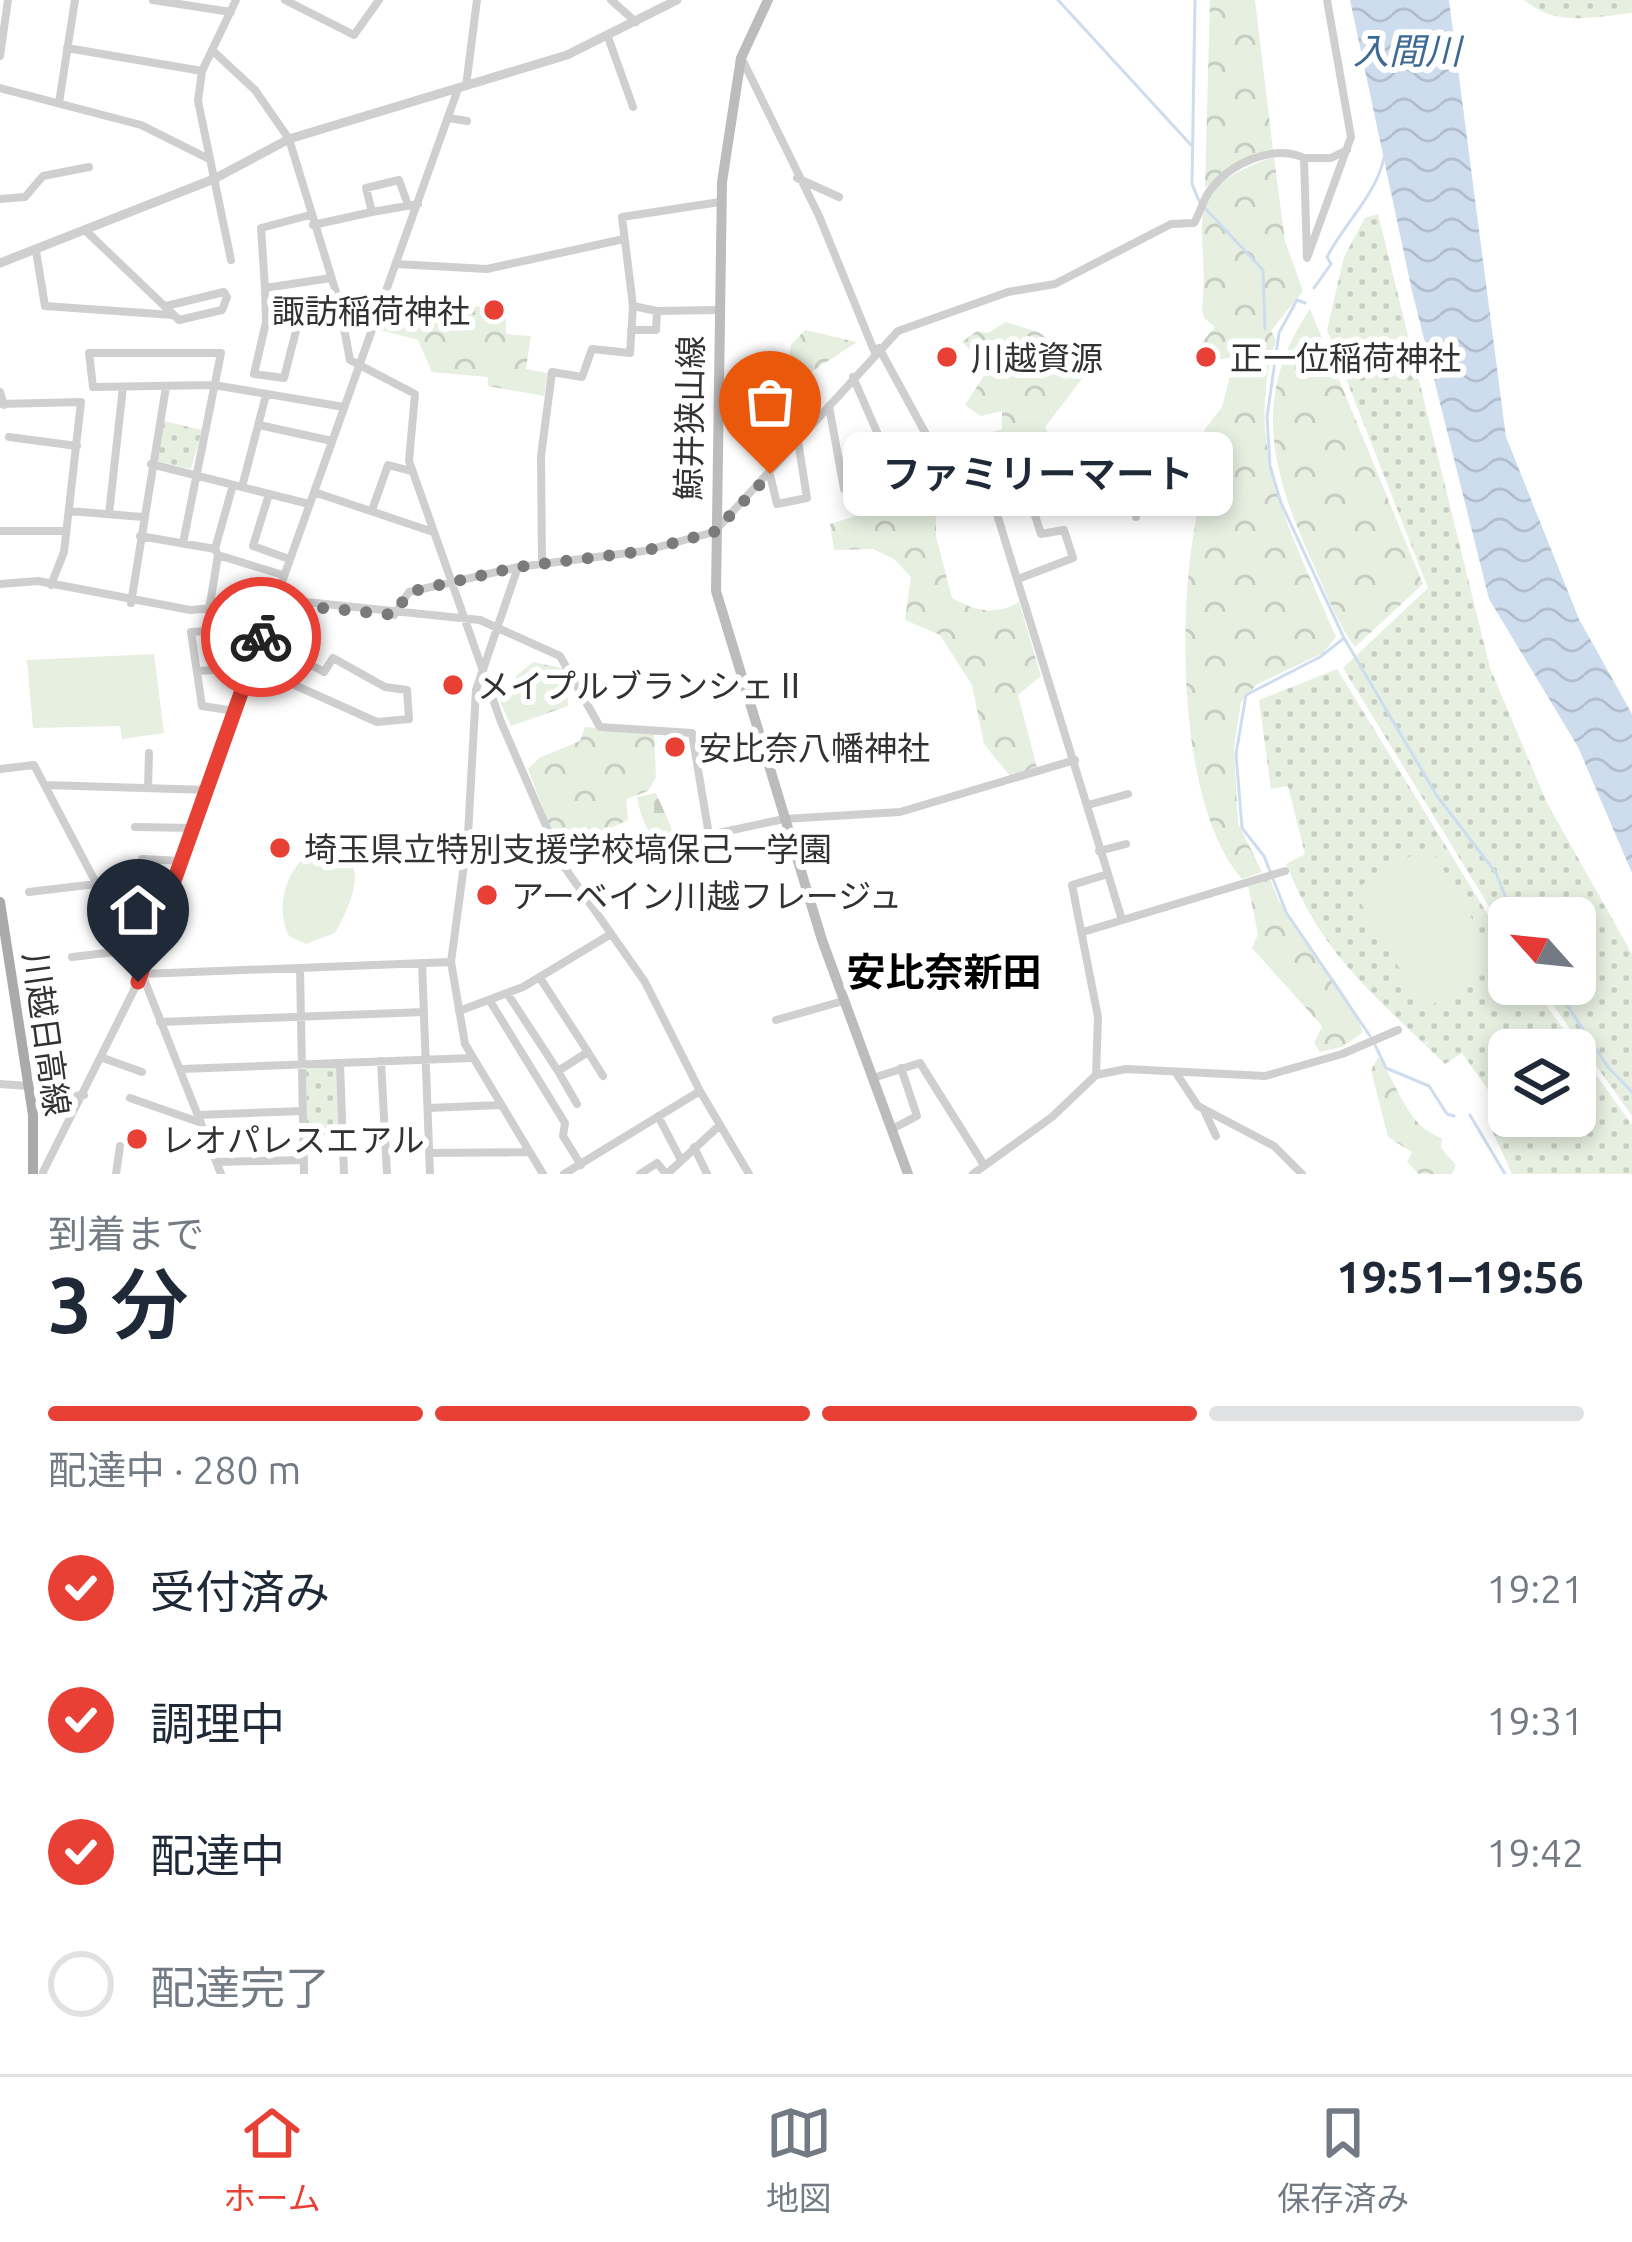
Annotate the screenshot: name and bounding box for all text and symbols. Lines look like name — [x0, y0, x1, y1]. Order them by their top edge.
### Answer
water label: 入間川 — [1353, 30, 1465, 71]
place label: 諏訪稲荷神社 — [272, 292, 470, 329]
marker: 諏訪稲荷神社 — [481, 297, 507, 323]
street label: 鯨井狭山線 — [669, 335, 709, 501]
place label: 川越資源 — [971, 339, 1103, 376]
place label: 正一位稲荷神社 — [1230, 339, 1461, 376]
marker: 川越資源 — [934, 344, 960, 370]
marker: 正一位稲荷神社 — [1193, 344, 1219, 370]
pin — [719, 351, 821, 474]
icon: bag — [737, 369, 803, 435]
callout: ファミリーマート — [842, 432, 1232, 516]
text: ファミリーマート — [882, 452, 1194, 495]
courier — [201, 577, 321, 697]
icon: bike — [228, 604, 294, 670]
place label: メイプルブランシェⅡ — [477, 667, 807, 704]
marker: メイプルブランシェⅡ — [440, 672, 466, 698]
place label: 安比奈八幡神社 — [699, 729, 930, 766]
marker: 安比奈八幡神社 — [662, 734, 688, 760]
place label: 埼玉県立特別支援学校塙保己一学園 — [304, 830, 832, 867]
marker: 埼玉県立特別支援学校塙保己一学園 — [267, 835, 293, 861]
pin — [87, 859, 189, 982]
icon: home — [105, 877, 171, 943]
place label: アーベイン川越フレージュ — [511, 877, 902, 914]
marker: アーベイン川越フレージュ — [474, 882, 500, 908]
north arrow — [1488, 897, 1596, 1005]
map controls — [1488, 897, 1596, 1137]
street label: 川越日高線 — [17, 950, 77, 1118]
district label: 安比奈新田 — [846, 950, 1042, 993]
button: layers — [1488, 1029, 1596, 1137]
place label: レオパレスエアル — [161, 1121, 425, 1158]
marker: レオパレスエアル — [124, 1126, 150, 1152]
text: 到着まで — [48, 1212, 204, 1255]
text: 19:51–19:56 — [1336, 1251, 1584, 1302]
text: 3 分 — [48, 1260, 188, 1348]
text: 配達中 · 280 m — [48, 1448, 301, 1491]
icon: check — [48, 1555, 114, 1621]
text: 受付済み — [150, 1566, 330, 1617]
text: 19:21 — [1486, 1567, 1584, 1610]
icon: check — [48, 1687, 114, 1753]
text: 調理中 — [150, 1698, 285, 1749]
text: 19:31 — [1486, 1699, 1584, 1742]
icon: check — [48, 1819, 114, 1885]
text: 配達中 — [150, 1830, 285, 1881]
text: 19:42 — [1486, 1831, 1584, 1874]
text: 配達完了 — [150, 1962, 330, 2013]
tab: ホーム — [223, 2100, 321, 2220]
tab: 地図 — [766, 2100, 832, 2220]
tab: 保存済み — [1277, 2100, 1409, 2220]

